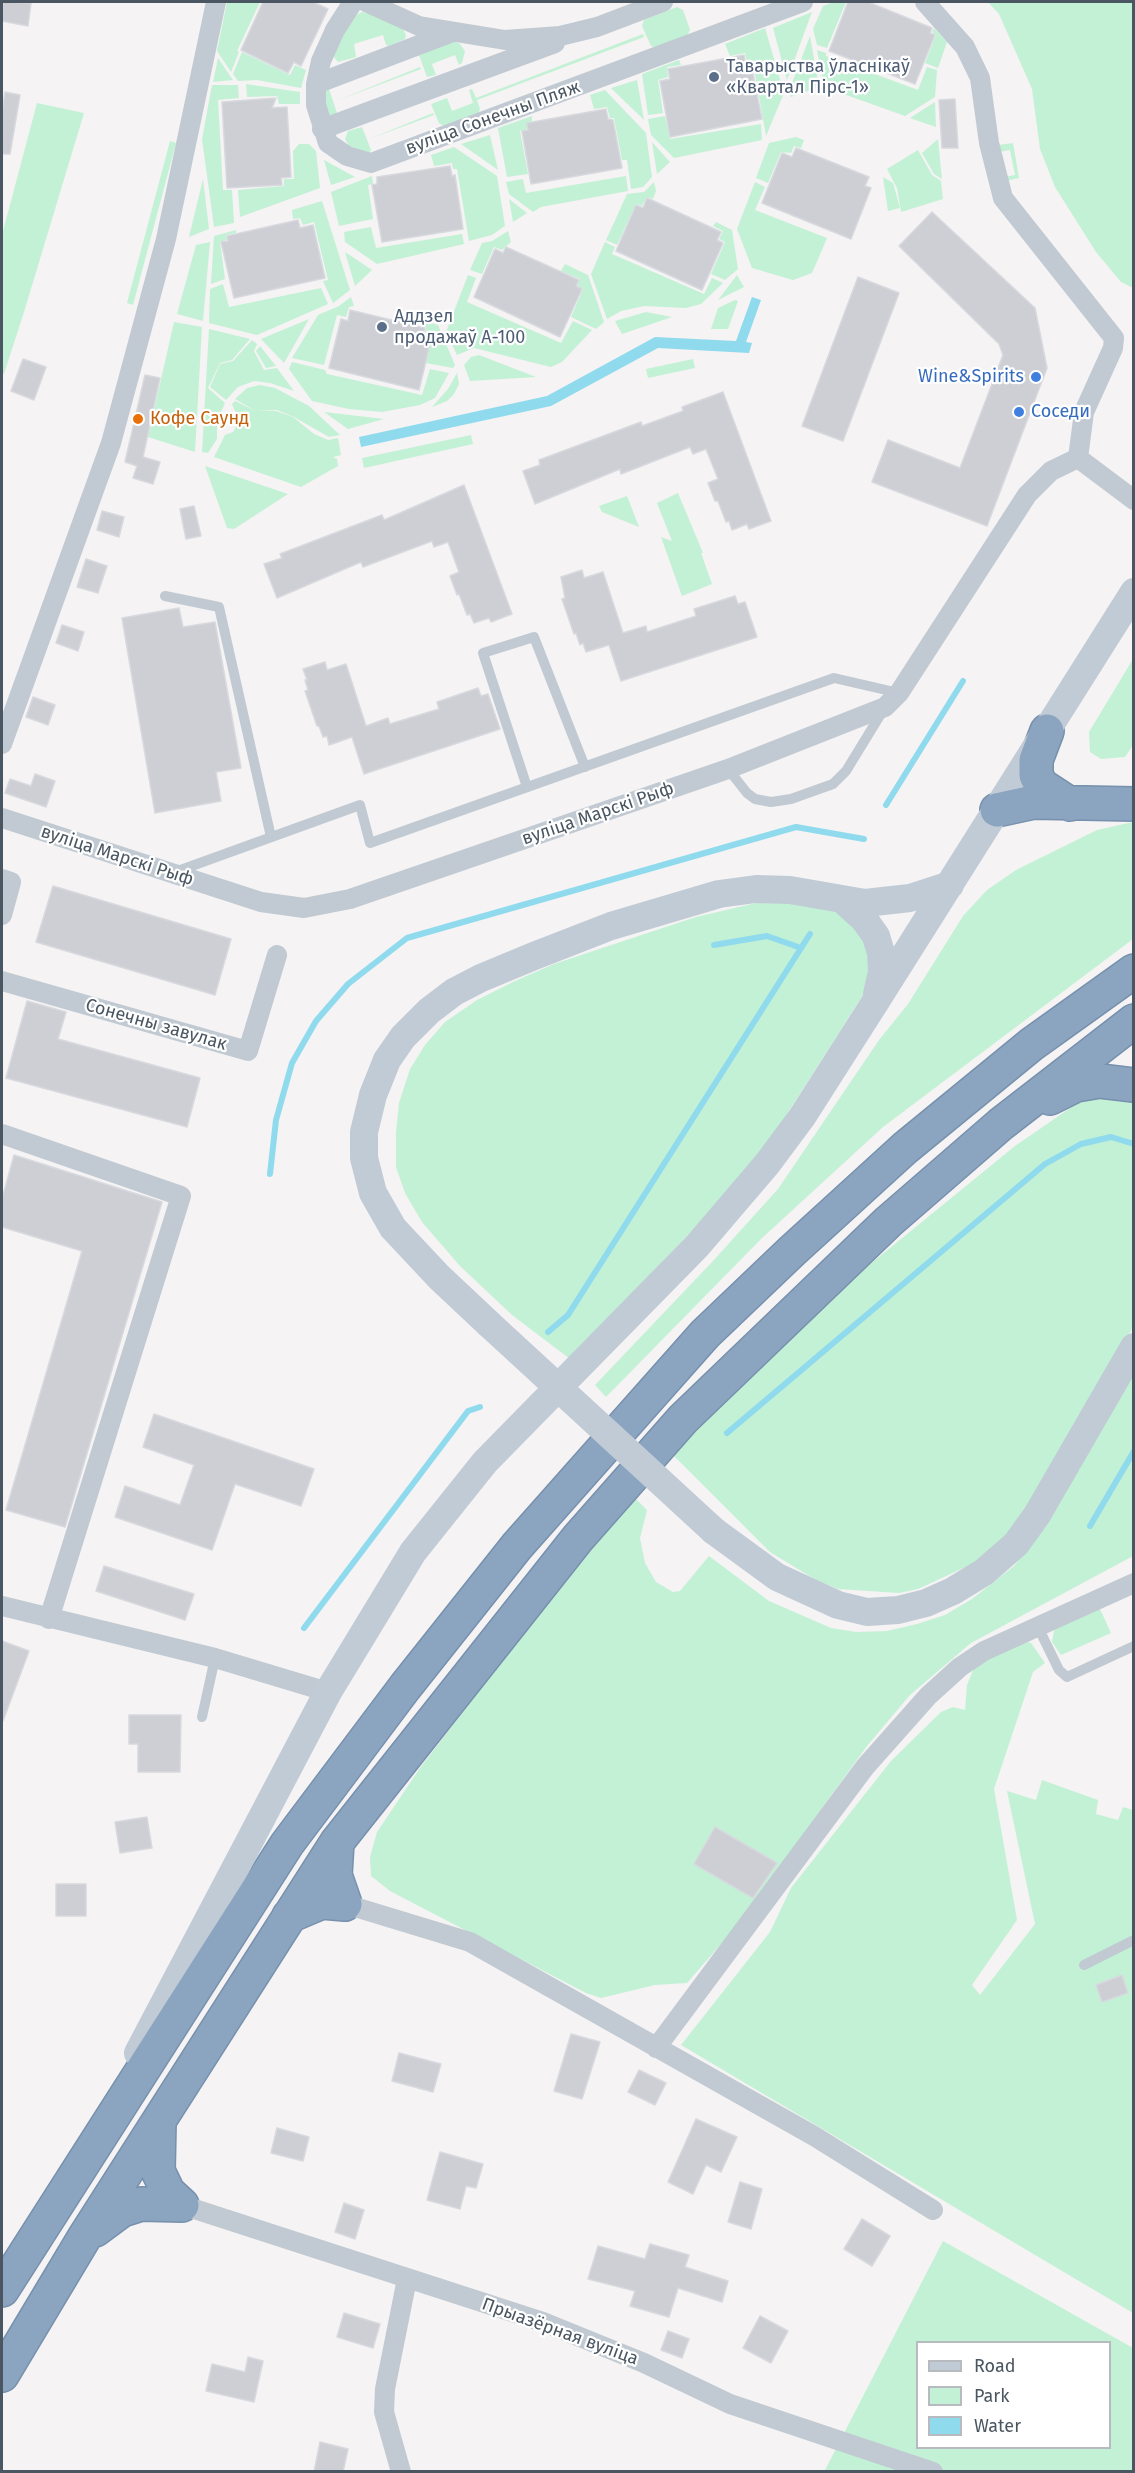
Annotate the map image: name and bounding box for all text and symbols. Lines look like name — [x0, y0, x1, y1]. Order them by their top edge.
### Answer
place label: Таварыства ўласнікаў «Квартал Пірс-1» — [726, 56, 910, 98]
marker: Таварыства ўласнікаў «Квартал Пірс-1» — [707, 70, 721, 84]
street label: вуліца Сонечны Пляж — [403, 76, 583, 160]
place label: Аддзел продажаў А-100 — [394, 306, 525, 348]
marker: Аддзел продажаў А-100 — [375, 320, 389, 334]
place label: Wine&Spirits — [918, 366, 1024, 388]
marker: Wine&Spirits — [1029, 370, 1043, 384]
place label: Соседи — [1031, 401, 1090, 423]
marker: Соседи — [1012, 405, 1026, 419]
place label: Кофе Саунд — [150, 408, 249, 430]
marker: Кофе Саунд — [131, 412, 145, 426]
street label: вуліца Марскі Рыф — [519, 778, 677, 850]
street label: вуліца Марскі Рыф — [38, 821, 196, 891]
street label: Сонечны завулак — [83, 994, 229, 1056]
street label: Прыазёрная вуліца — [479, 2294, 641, 2370]
legend — [916, 2341, 1111, 2449]
text: Road — [974, 2355, 1016, 2377]
text: Park — [974, 2385, 1009, 2407]
text: Water — [974, 2415, 1021, 2437]

